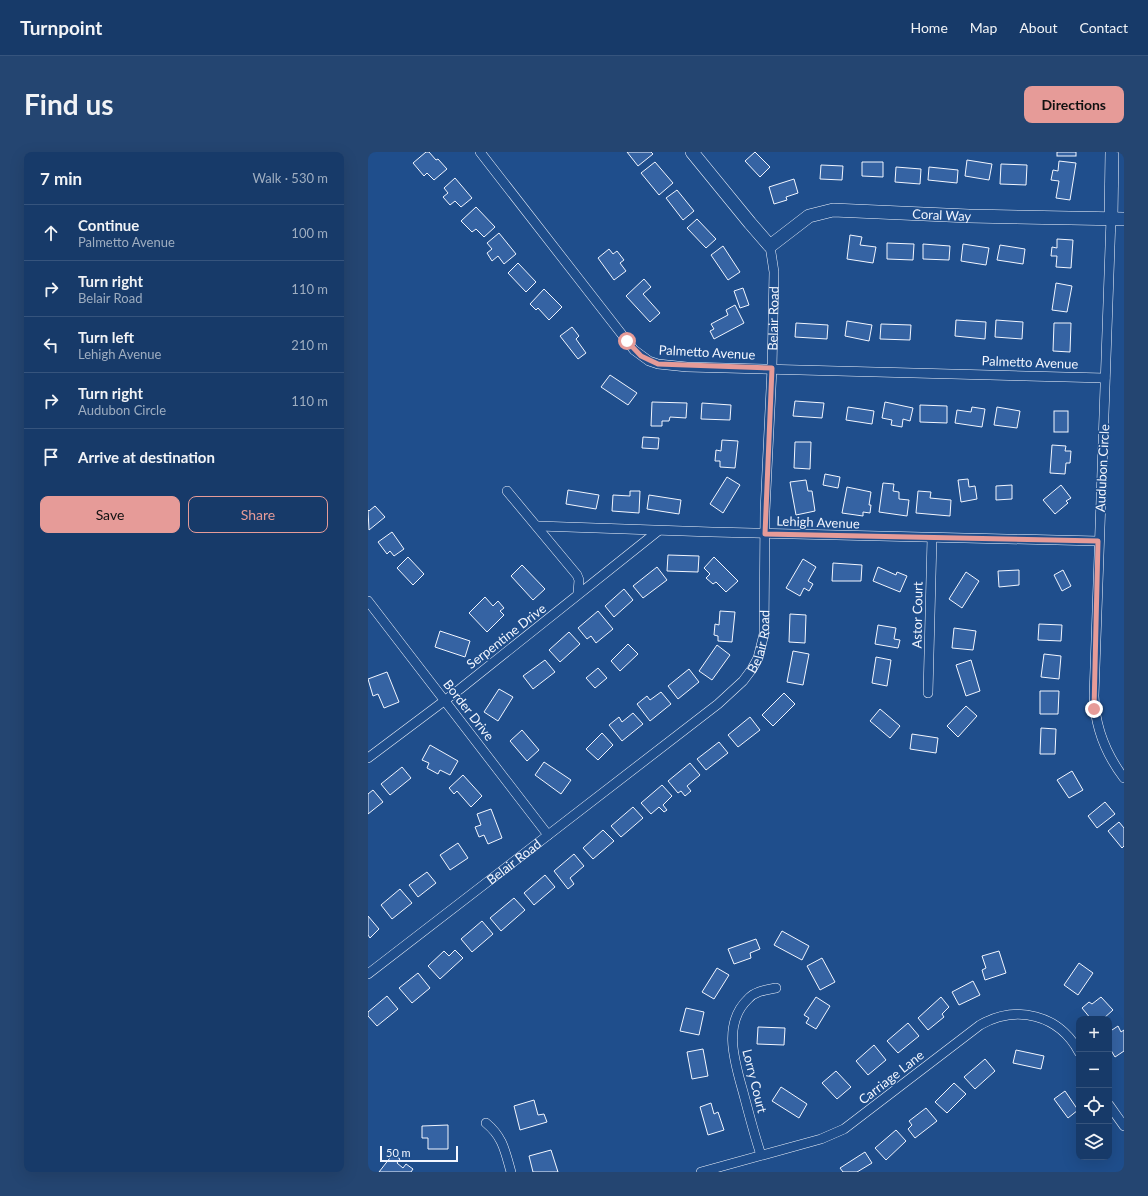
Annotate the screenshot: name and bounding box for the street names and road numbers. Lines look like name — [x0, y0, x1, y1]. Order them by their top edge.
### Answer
street label: Coral Way — [912, 206, 972, 224]
street label: Belair Road — [764, 286, 782, 351]
street label: Palmetto Avenue — [658, 341, 756, 363]
street label: Palmetto Avenue — [981, 352, 1079, 372]
street label: Audubon Circle — [1092, 423, 1112, 512]
street label: Lehigh Avenue — [776, 513, 860, 531]
street label: Astor Court — [908, 581, 926, 649]
street label: Serpentine Drive — [463, 600, 549, 672]
street label: Belair Road — [743, 610, 773, 676]
street label: Border Drive — [440, 676, 498, 744]
street label: Belair Road — [483, 836, 544, 888]
street label: Lorry Court — [739, 1047, 771, 1115]
street label: Carriage Lane — [855, 1047, 927, 1107]

